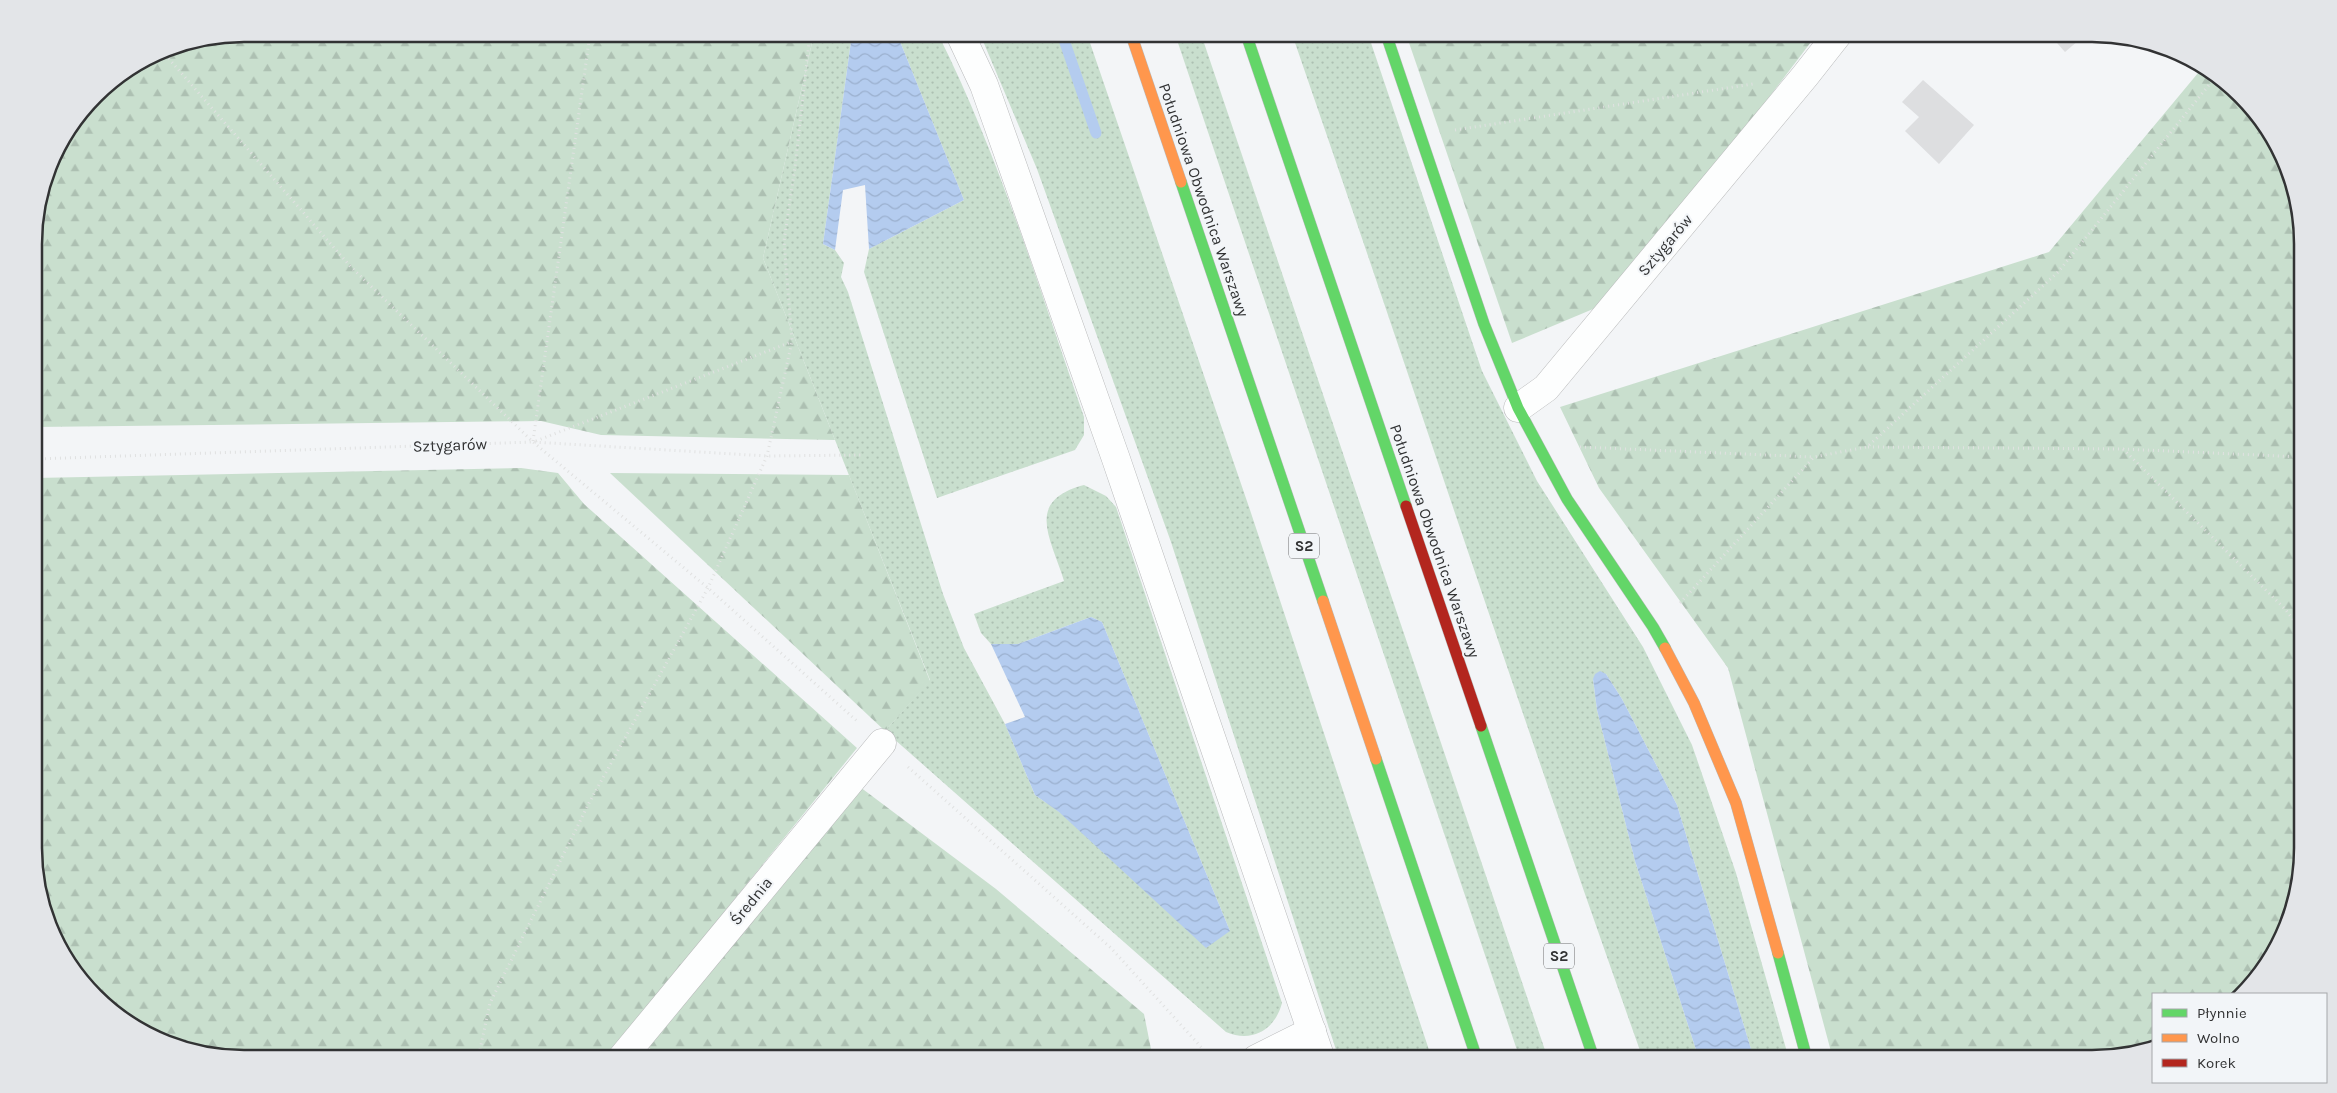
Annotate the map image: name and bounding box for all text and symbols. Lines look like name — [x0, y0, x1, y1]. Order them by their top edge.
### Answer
street label: Południowa Obwodnica Warszawy — [1155, 81, 1253, 320]
street label: Sztygarów — [1634, 210, 1697, 280]
street label: Południowa Obwodnica Warszawy — [1386, 422, 1484, 661]
street label: Sztygarów — [412, 434, 488, 456]
road number: S2 — [1289, 534, 1319, 558]
street label: Średnia — [726, 873, 776, 929]
road number: S2 — [1544, 944, 1574, 968]
legend — [2152, 993, 2327, 1083]
text: Płynnie — [2197, 1004, 2247, 1022]
text: Wolno — [2197, 1029, 2240, 1047]
text: Korek — [2197, 1054, 2236, 1072]

